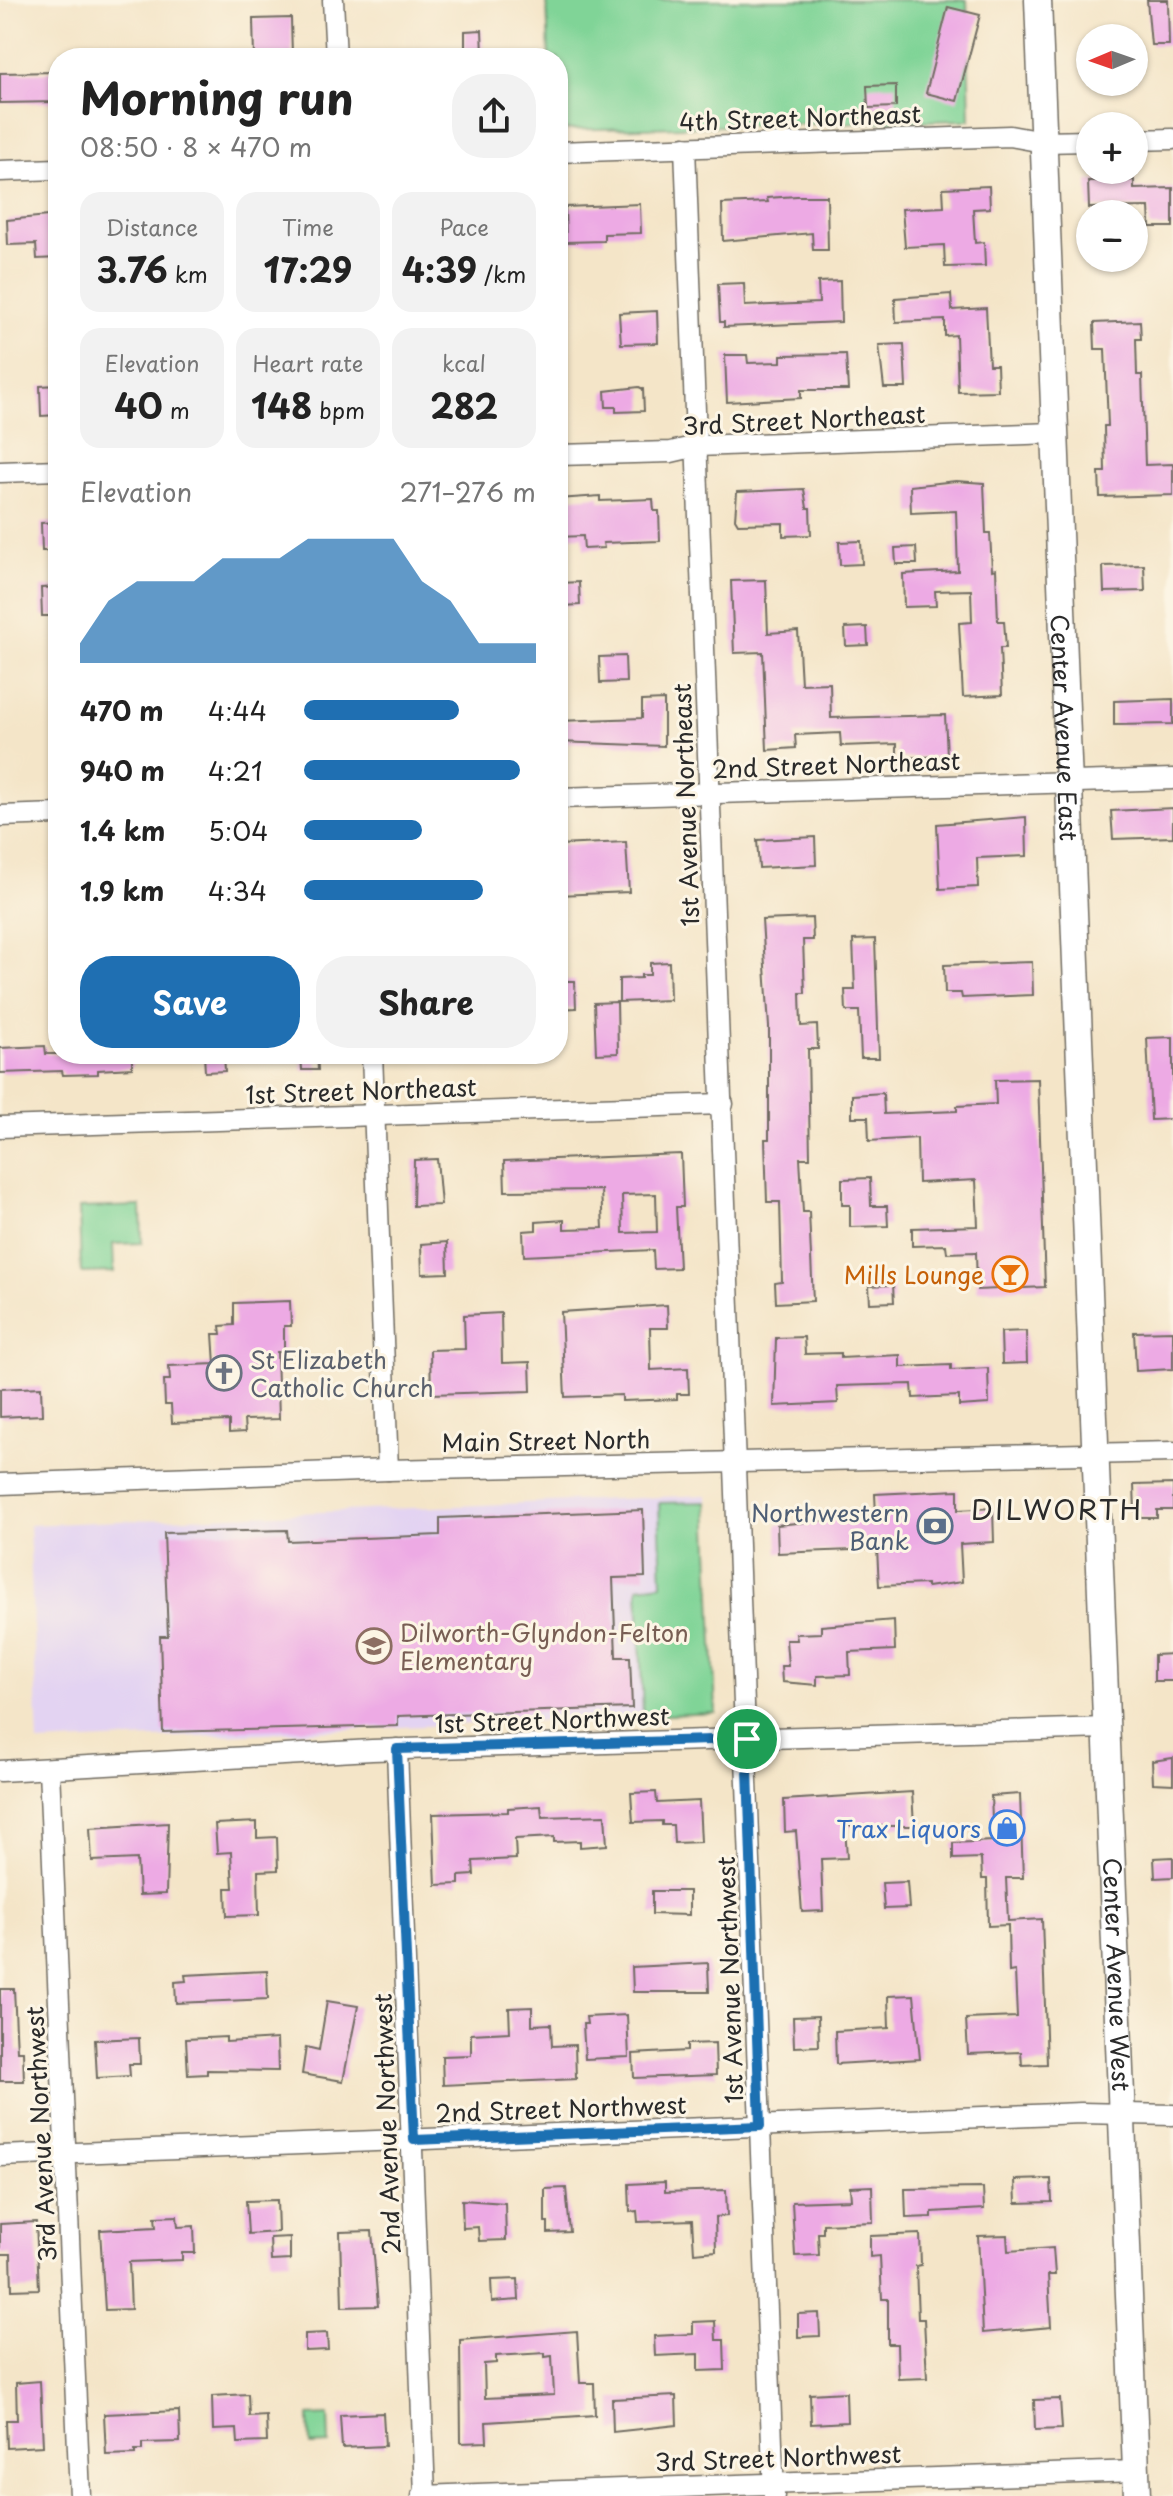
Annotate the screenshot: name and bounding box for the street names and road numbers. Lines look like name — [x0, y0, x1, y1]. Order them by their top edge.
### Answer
street label: 4th Street Northeast — [678, 95, 922, 139]
street label: 3rd Street Northeast — [682, 395, 926, 443]
street label: Center Avenue East — [1043, 613, 1088, 842]
street label: 1st Avenue Northeast — [663, 683, 707, 927]
street label: 2nd Street Northeast — [711, 742, 961, 786]
street label: 1st Street Northeast — [245, 1068, 477, 1112]
street label: Main Street North — [441, 1420, 651, 1460]
street label: 1st Street Northwest — [434, 1697, 670, 1741]
street label: 1st Avenue Northwest — [707, 1856, 751, 2104]
street label: Center Avenue West — [1095, 1857, 1140, 2092]
street label: 2nd Avenue Northwest — [363, 1993, 409, 2255]
street label: 3rd Avenue Northwest — [15, 2005, 65, 2263]
street label: 2nd Street Northwest — [435, 2086, 687, 2130]
street label: 3rd Street Northwest — [654, 2435, 902, 2479]

